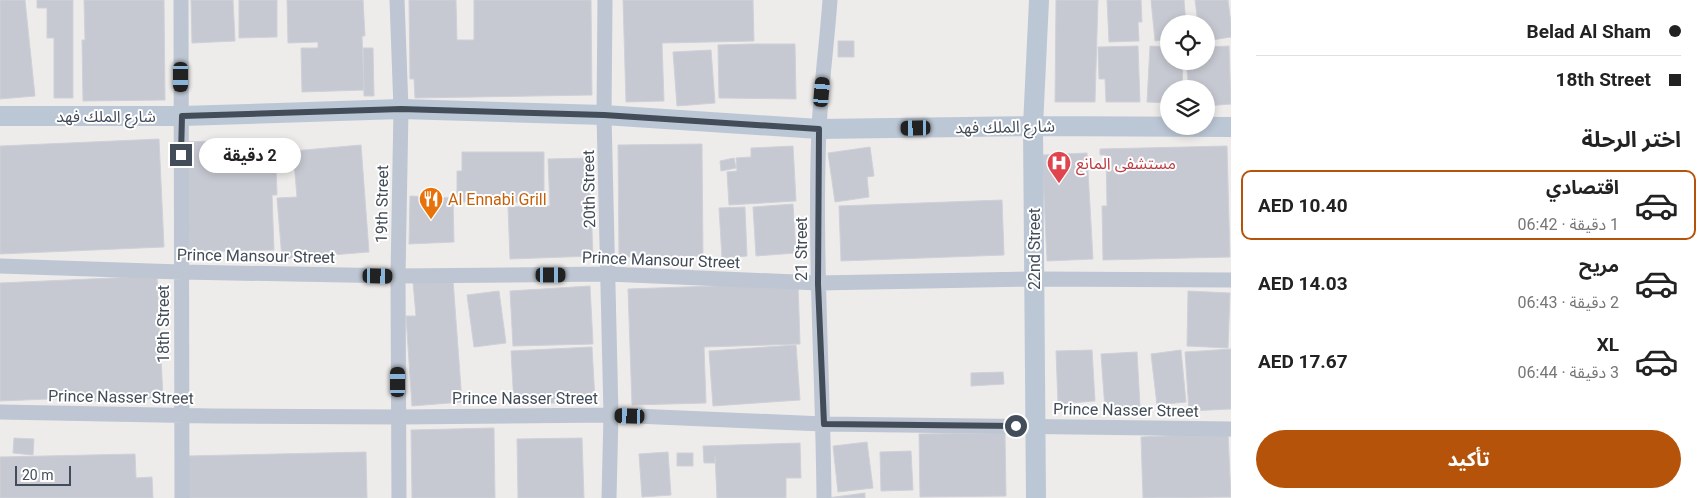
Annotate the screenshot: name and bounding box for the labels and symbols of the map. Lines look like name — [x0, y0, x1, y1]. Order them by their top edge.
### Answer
car — [173, 62, 188, 92]
car — [813, 76, 830, 108]
street label: شارع الملك فهد — [56, 107, 156, 129]
street label: شارع الملك فهد — [955, 117, 1055, 140]
car — [900, 120, 931, 136]
callout: 2 دقيقة — [198, 138, 301, 172]
route end — [170, 144, 192, 166]
street label: 20th Street — [579, 150, 599, 228]
hospital icon: مستشفى المانع — [1046, 150, 1072, 184]
place label: مستشفى المانع — [1076, 154, 1176, 176]
street label: 19th Street — [372, 165, 392, 243]
restaurant icon: Al Ennabi Grill — [418, 186, 444, 220]
place label: Al Ennabi Grill — [448, 190, 547, 209]
street label: 22nd Street — [1025, 208, 1044, 290]
street label: 21 Street — [792, 217, 811, 281]
street label: Prince Mansour Street — [177, 245, 335, 267]
street label: Prince Mansour Street — [582, 248, 740, 272]
car — [362, 268, 393, 284]
car — [536, 268, 566, 283]
street label: 18th Street — [154, 285, 173, 363]
car — [390, 367, 405, 397]
street label: Prince Nasser Street — [48, 386, 194, 408]
street label: Prince Nasser Street — [452, 389, 598, 408]
street label: Prince Nasser Street — [1053, 399, 1199, 421]
car — [614, 408, 645, 424]
route start — [1005, 415, 1027, 437]
scale bar — [15, 463, 71, 486]

